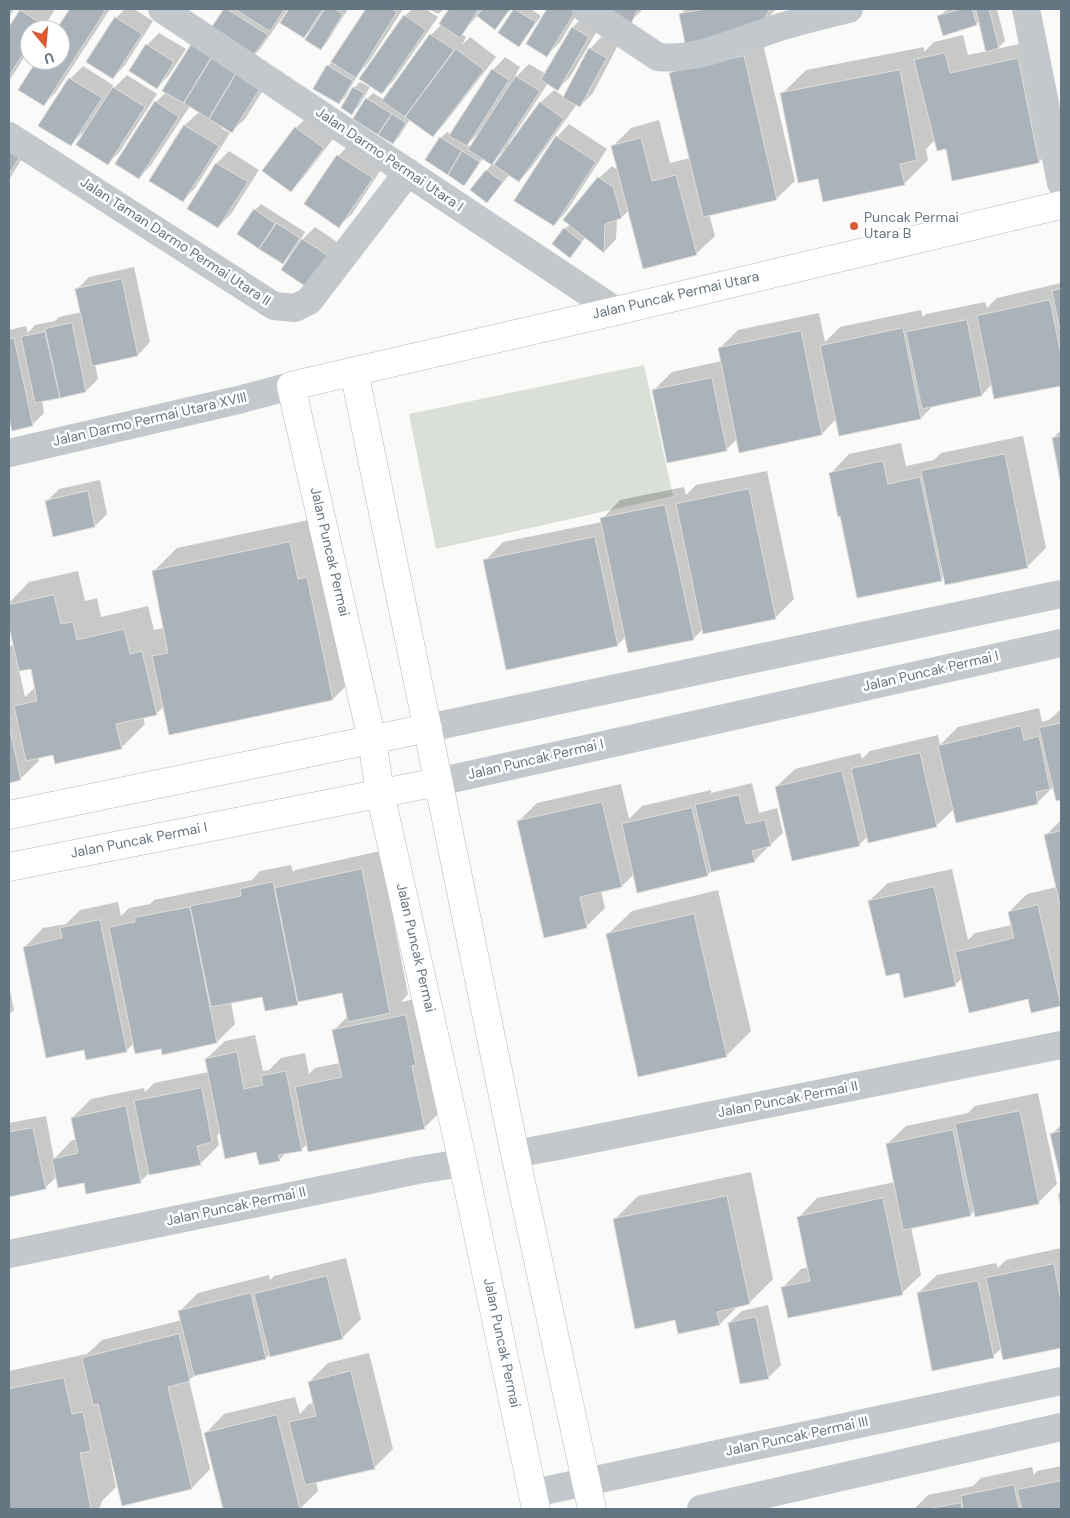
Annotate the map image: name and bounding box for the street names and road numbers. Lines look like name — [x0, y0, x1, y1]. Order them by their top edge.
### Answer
street label: Jalan Darmo Permai Utara I — [312, 104, 466, 216]
street label: Jalan Taman Darmo Permai Utara II — [77, 174, 273, 310]
street label: Jalan Puncak Permai Utara — [591, 269, 761, 323]
street label: Jalan Darmo Permai Utara XVIII — [51, 389, 249, 451]
street label: Jalan Puncak Permai — [306, 486, 352, 618]
street label: Jalan Puncak Permai I — [861, 648, 1001, 696]
street label: Jalan Puncak Permai I — [466, 736, 606, 784]
street label: Jalan Puncak Permai I — [69, 819, 209, 863]
street label: Jalan Puncak Permai — [392, 882, 438, 1014]
street label: Jalan Puncak Permai II — [717, 1078, 859, 1122]
street label: Jalan Puncak Permai II — [165, 1184, 307, 1230]
street label: Jalan Puncak Permai — [479, 1277, 523, 1409]
street label: Jalan Puncak Permai III — [724, 1414, 870, 1460]

